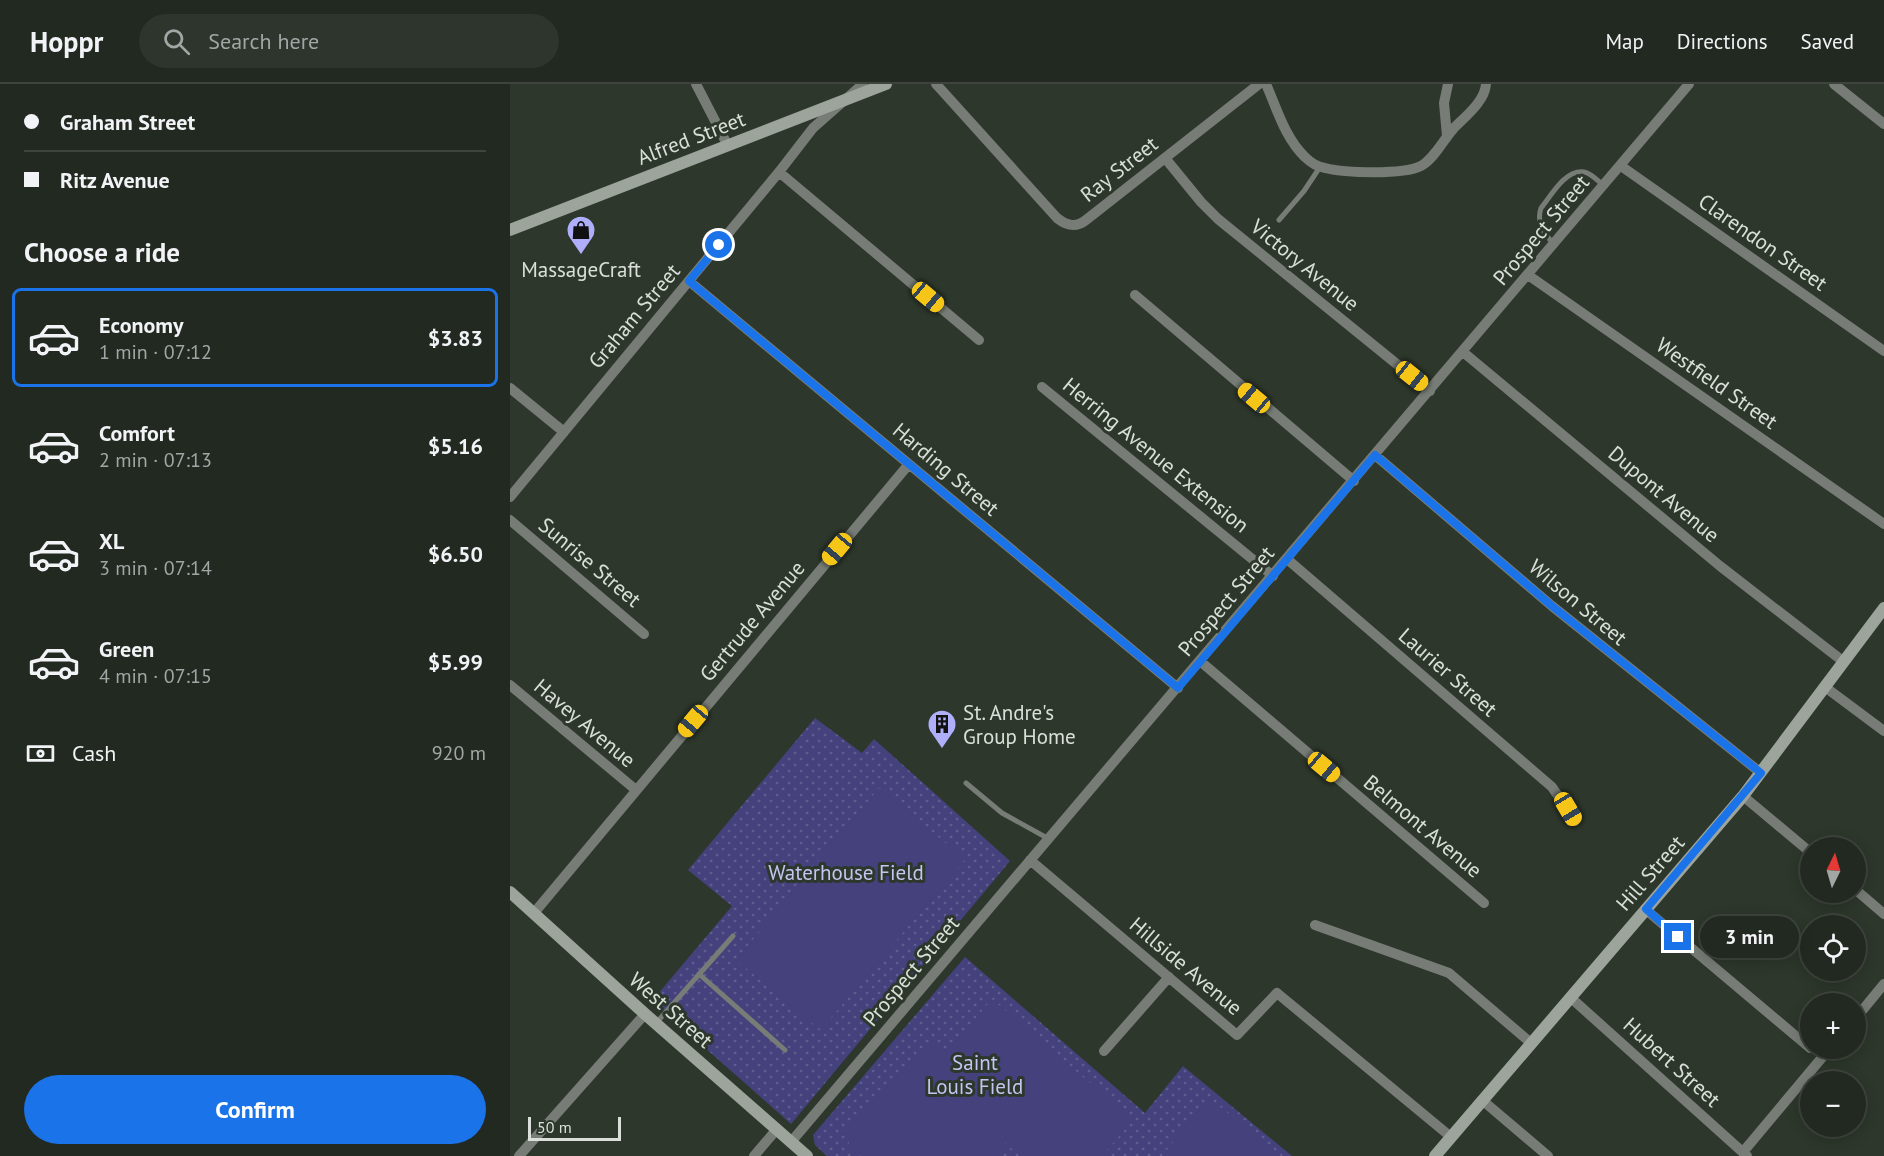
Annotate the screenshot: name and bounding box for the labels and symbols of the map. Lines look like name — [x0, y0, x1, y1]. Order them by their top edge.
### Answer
street label: Alfred Street — [633, 105, 749, 171]
street label: Ray Street — [1075, 130, 1163, 208]
street label: Prospect Street — [1487, 169, 1595, 291]
street label: Clarendon Street — [1693, 188, 1833, 296]
street label: Victory Avenue — [1244, 212, 1365, 317]
shop icon: MassageCraft — [565, 214, 597, 256]
route start — [705, 231, 732, 258]
place label: MassageCraft — [521, 256, 641, 283]
street label: Graham Street — [582, 258, 686, 374]
car — [908, 279, 948, 315]
street label: Westfield Street — [1651, 331, 1783, 435]
car — [1392, 358, 1432, 394]
street label: Herring Avenue Extension — [1057, 372, 1255, 538]
car — [1234, 380, 1274, 416]
street label: Harding Street — [887, 417, 1005, 521]
street label: Dupont Avenue — [1603, 440, 1725, 548]
street label: Sunrise Street — [533, 511, 647, 613]
car — [819, 529, 855, 569]
street label: Prospect Street — [1172, 540, 1280, 662]
street label: Wilson Street — [1523, 553, 1633, 651]
street label: Gertrude Avenue — [694, 555, 810, 687]
street label: Laurier Street — [1393, 622, 1503, 722]
street label: Havey Avenue — [529, 673, 641, 773]
place label: St. Andre's Group Home — [963, 699, 1076, 750]
car — [675, 701, 711, 741]
building icon: St. Andre's Group Home — [926, 708, 958, 750]
car — [1304, 749, 1344, 785]
street label: Belmont Avenue — [1358, 769, 1488, 883]
car — [1551, 789, 1585, 829]
street label: Hill Street — [1610, 830, 1690, 916]
north arrow — [1800, 837, 1866, 903]
park label: Waterhouse Field — [768, 859, 924, 886]
street label: Prospect Street — [857, 910, 965, 1032]
street label: Hillside Avenue — [1124, 911, 1248, 1021]
callout: 3 min — [1699, 916, 1798, 958]
route end — [1664, 923, 1691, 950]
street label: West Street — [624, 966, 718, 1054]
street label: Hubert Street — [1618, 1011, 1726, 1113]
park label: Saint Louis Field — [927, 1049, 1023, 1100]
scale bar — [528, 1114, 621, 1142]

